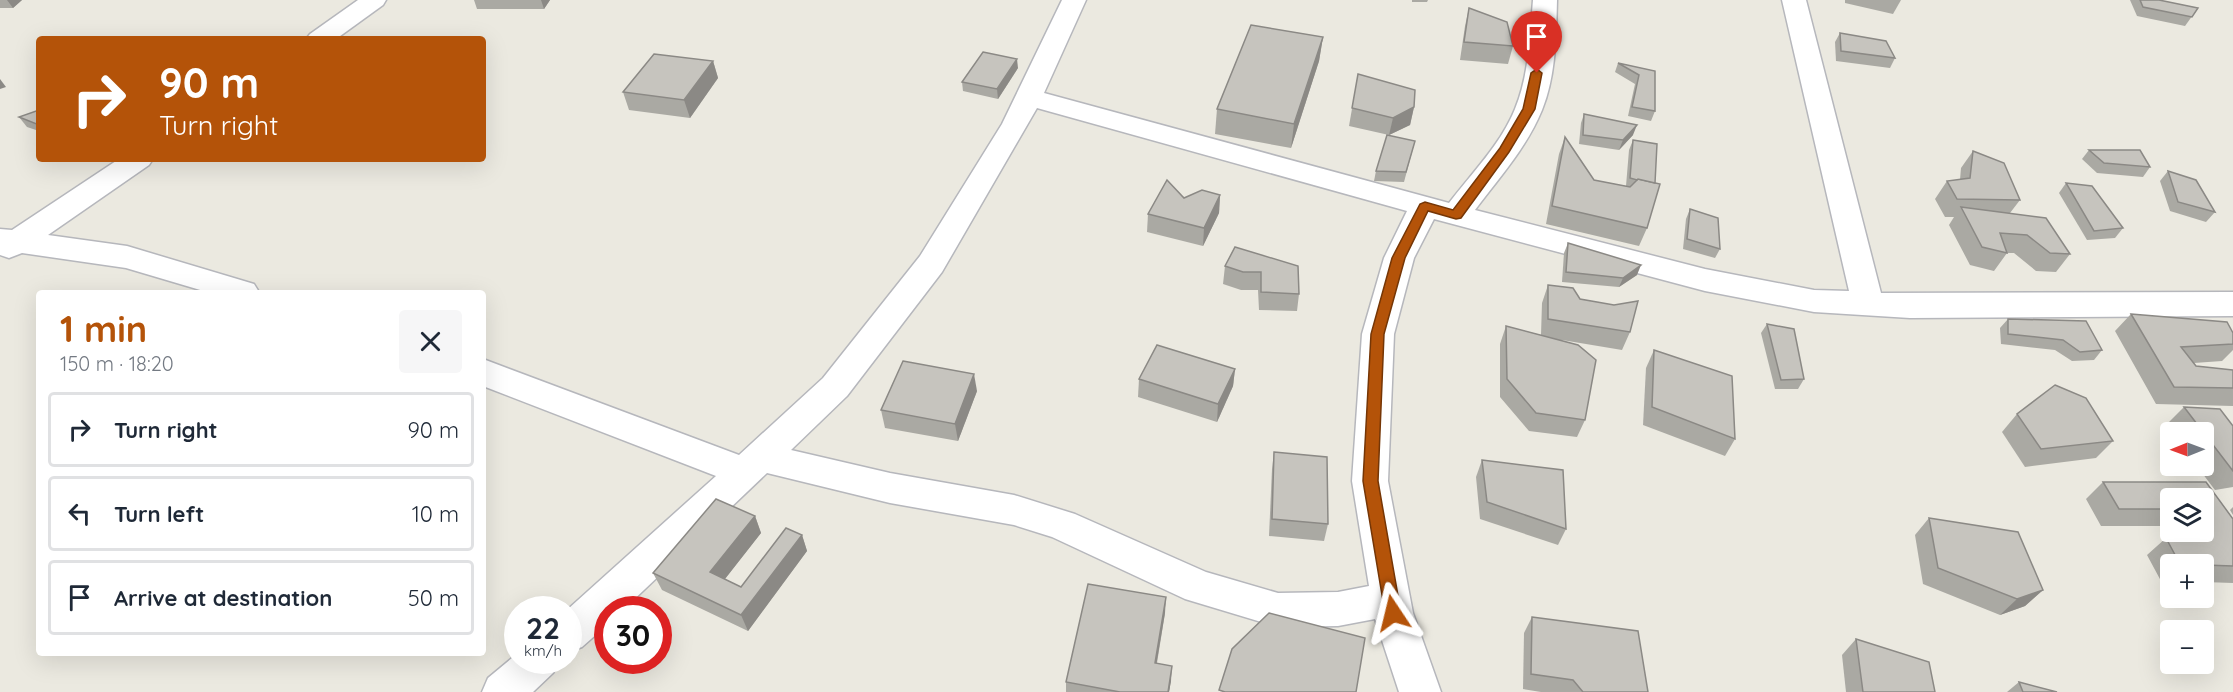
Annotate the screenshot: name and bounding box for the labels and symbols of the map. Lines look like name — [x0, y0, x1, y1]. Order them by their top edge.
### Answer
pin — [1511, 11, 1562, 73]
north arrow — [2160, 422, 2214, 476]
position arrow — [1361, 581, 1425, 645]
speed limit sign: 30 — [594, 596, 672, 674]

